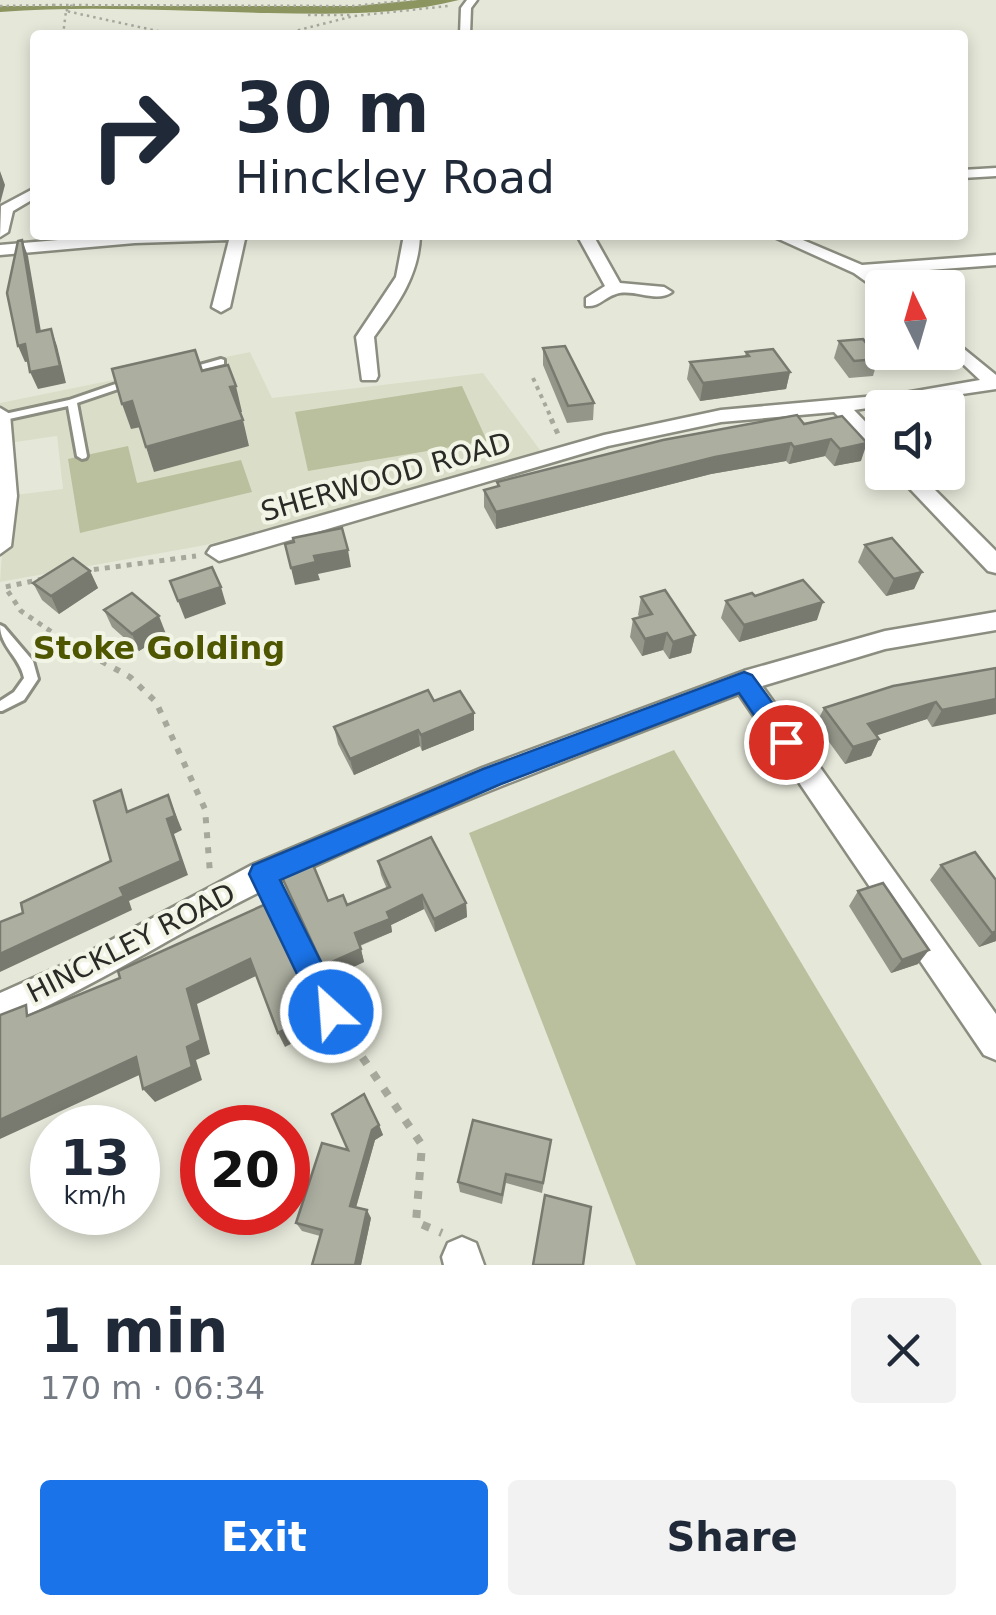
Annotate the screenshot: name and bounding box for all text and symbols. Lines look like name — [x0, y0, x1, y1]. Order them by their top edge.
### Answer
text: 30 m — [235, 67, 430, 149]
icon: right — [70, 70, 200, 200]
text: Hinckley Road — [235, 151, 555, 204]
north arrow — [865, 270, 965, 370]
map controls — [865, 270, 965, 490]
button: sound — [865, 390, 965, 490]
street label: SHERWOOD ROAD — [257, 425, 515, 529]
district label: Stoke Golding — [33, 629, 285, 667]
pin — [744, 700, 829, 785]
icon: arrive — [759, 715, 814, 770]
street label: HINCKLEY ROAD — [21, 876, 241, 1010]
position arrow — [279, 960, 383, 1064]
speed limit sign: 20 — [180, 1105, 310, 1235]
text: 13 — [60, 1129, 130, 1187]
text: km/h — [63, 1181, 127, 1210]
text: 1 min — [40, 1296, 228, 1366]
button: close — [851, 1298, 956, 1403]
text: 170 m · 06:34 — [40, 1369, 265, 1407]
button: Exit — [40, 1480, 488, 1595]
button: Share — [508, 1480, 956, 1595]

